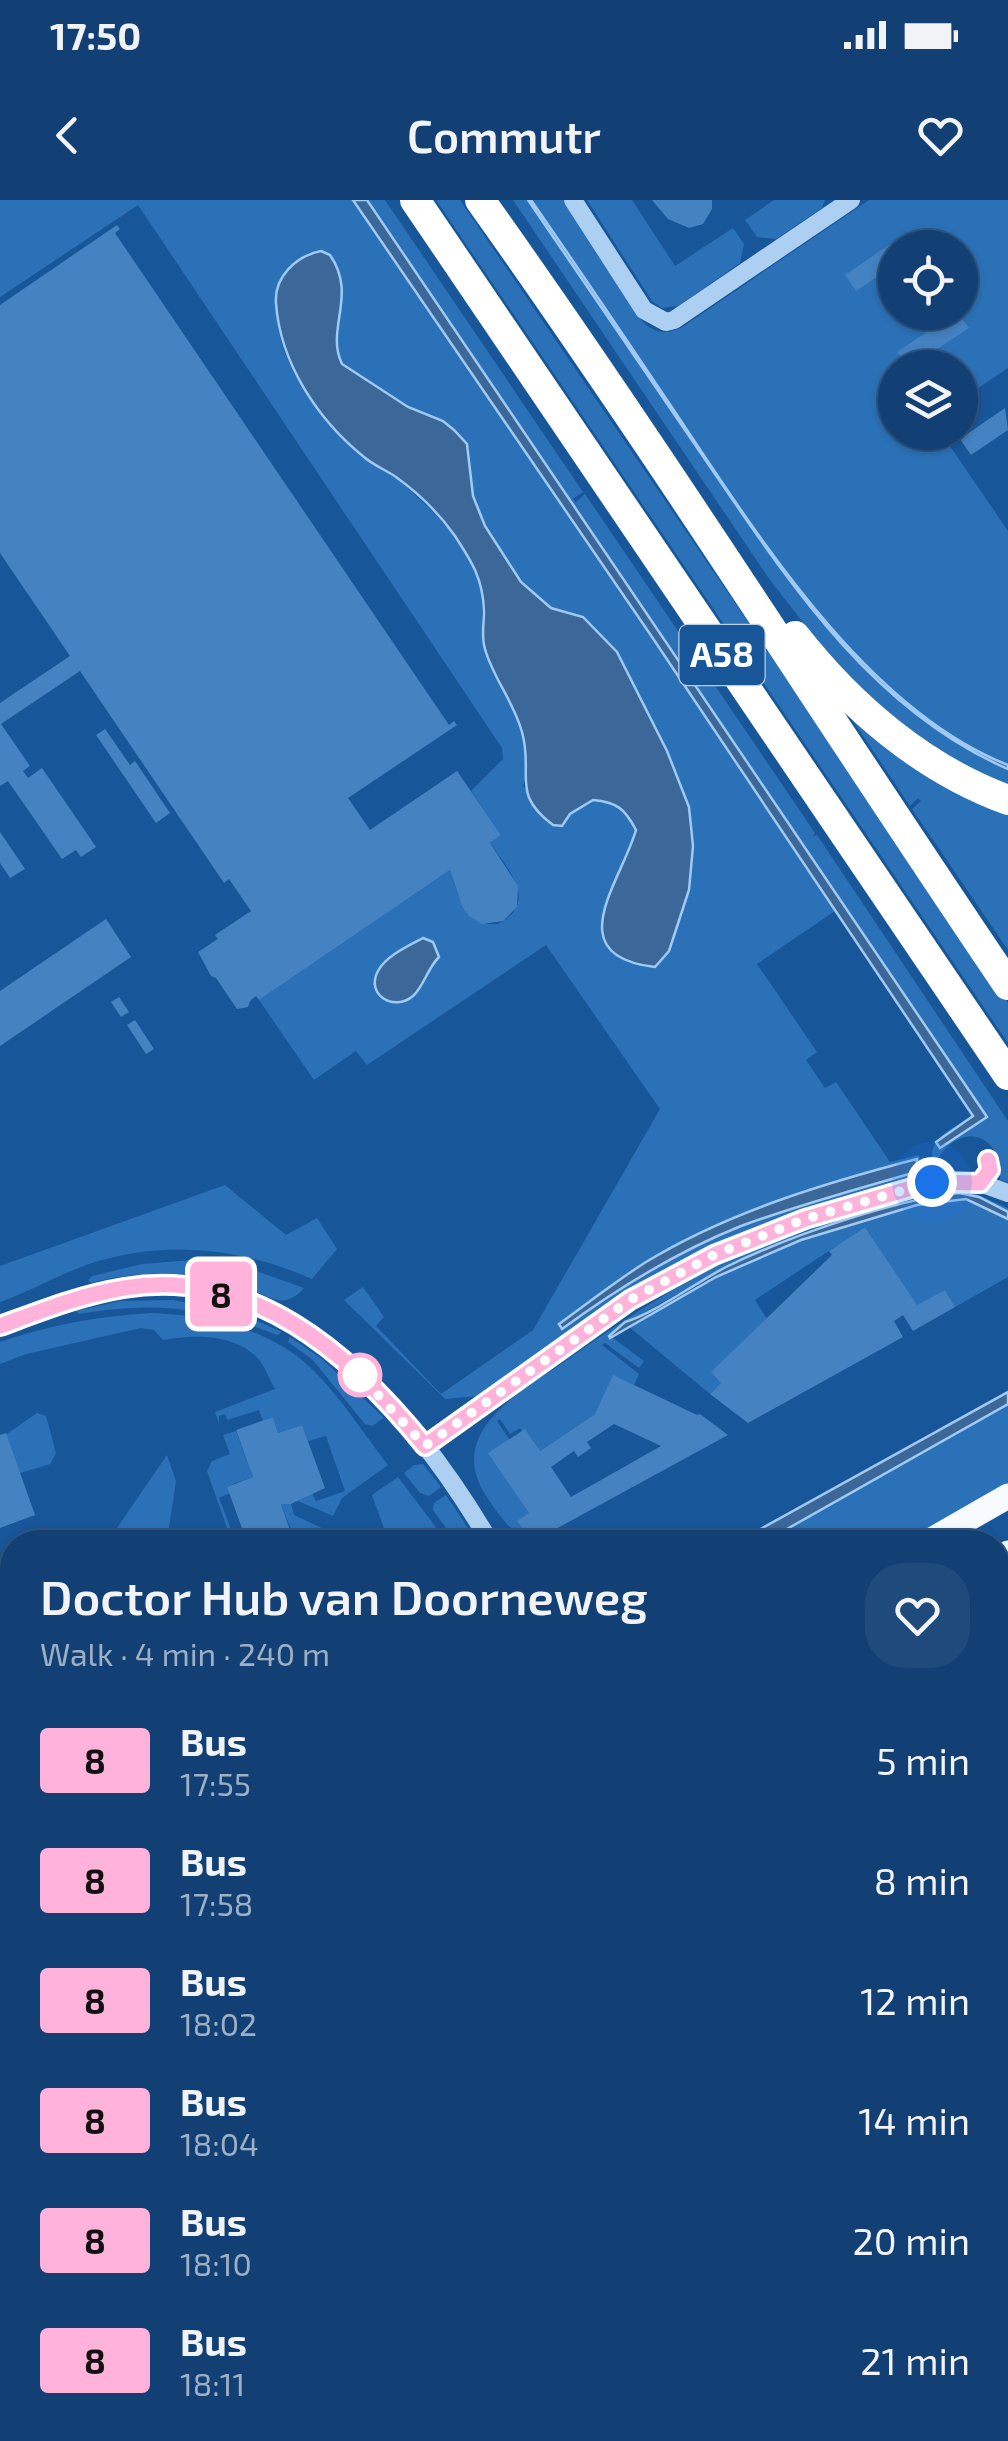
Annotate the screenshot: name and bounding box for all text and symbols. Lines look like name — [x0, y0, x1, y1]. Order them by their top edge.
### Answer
text: 17:50 — [50, 12, 141, 58]
icon: back — [40, 108, 95, 163]
text: Commutr — [407, 108, 601, 162]
icon: heart — [913, 108, 968, 163]
map controls — [878, 230, 978, 450]
button: locate — [878, 230, 978, 330]
button: layers — [878, 350, 978, 450]
road number: A58 — [680, 625, 764, 685]
your location — [907, 1157, 957, 1207]
line badge: 8 — [188, 1262, 254, 1326]
text: 8 — [210, 1273, 232, 1315]
unlabelled marker — [339, 1354, 381, 1396]
button: heart — [865, 1563, 970, 1668]
text: Doctor Hub van Doorneweg — [40, 1567, 648, 1625]
text: Walk · 4 min · 240 m — [40, 1634, 330, 1672]
text: Bus — [180, 1718, 247, 1764]
text: 5 min — [876, 1737, 970, 1783]
text: 8 — [84, 1739, 106, 1781]
text: 17:55 — [180, 1764, 251, 1802]
text: Bus — [180, 1838, 247, 1884]
text: 8 min — [874, 1857, 970, 1903]
text: 8 — [84, 1859, 106, 1901]
text: 17:58 — [180, 1884, 253, 1922]
text: Bus — [180, 1958, 247, 2004]
text: 12 min — [860, 1977, 970, 2023]
text: 8 — [84, 1979, 106, 2021]
text: 18:02 — [180, 2004, 257, 2042]
text: Bus — [180, 2078, 247, 2124]
text: 14 min — [858, 2097, 970, 2143]
text: 8 — [84, 2099, 106, 2141]
text: 18:04 — [180, 2124, 259, 2162]
text: Bus — [180, 2198, 247, 2244]
text: 20 min — [852, 2217, 970, 2263]
text: 8 — [84, 2219, 106, 2261]
text: 18:10 — [180, 2244, 252, 2282]
text: Bus — [180, 2318, 247, 2364]
text: 21 min — [860, 2337, 970, 2383]
text: 8 — [84, 2339, 106, 2381]
text: 18:11 — [180, 2364, 245, 2402]

